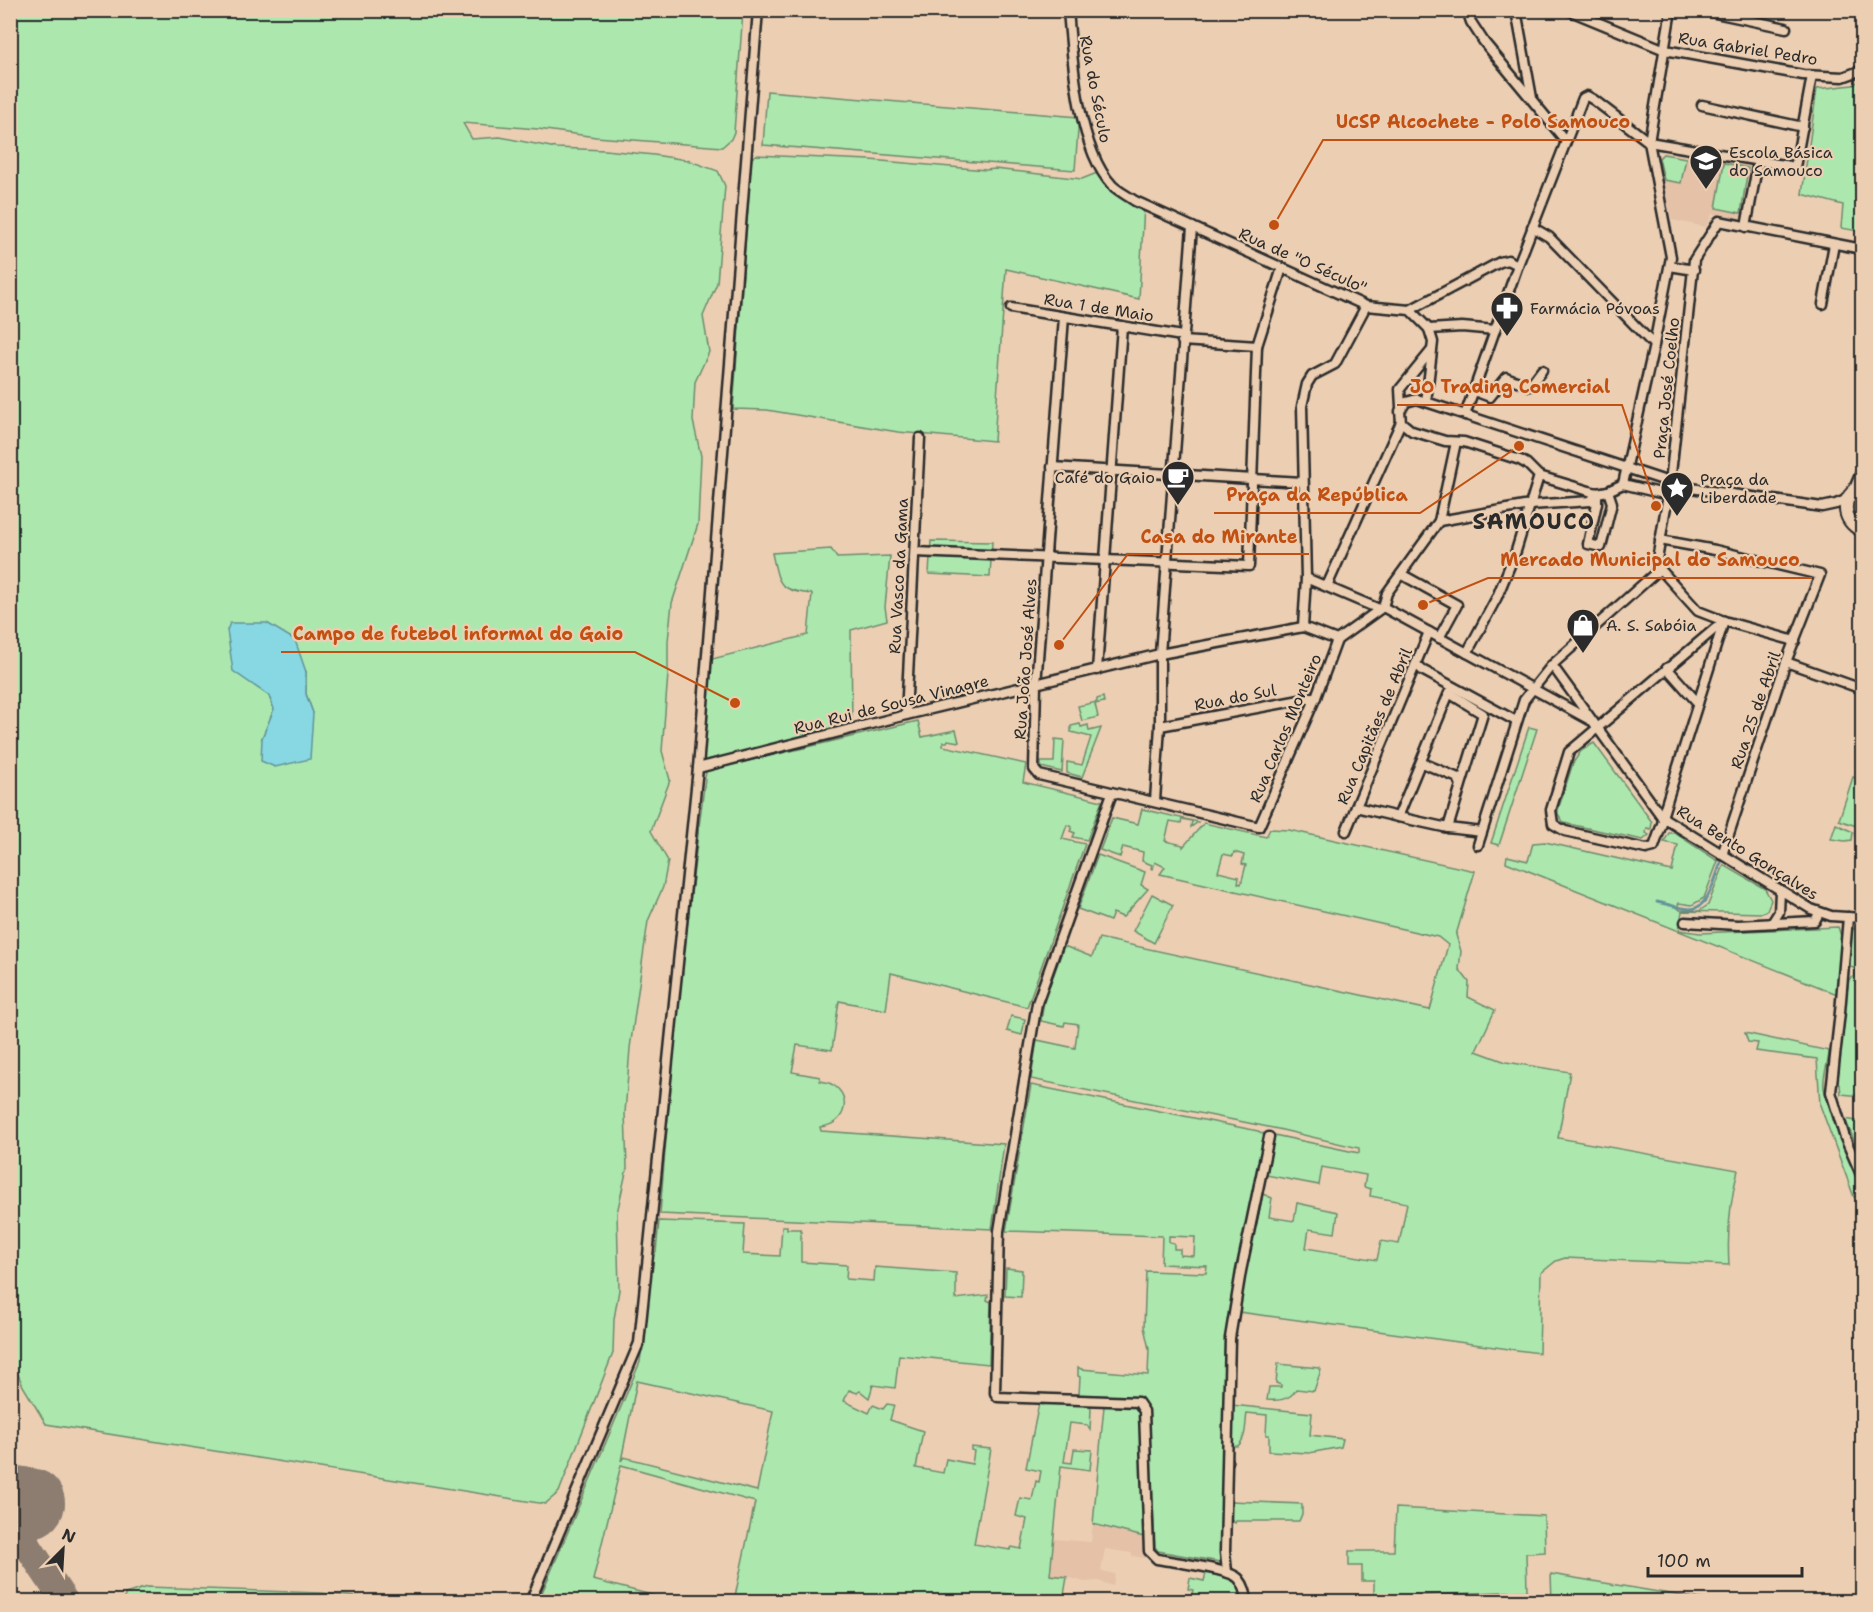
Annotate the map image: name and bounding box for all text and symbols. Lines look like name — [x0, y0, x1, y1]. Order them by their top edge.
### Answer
street label: Rua Gabriel Pedro — [1677, 27, 1819, 70]
street label: Rua do Século — [1075, 34, 1116, 145]
callout: UCSP Alcochete - Polo Samouco — [1323, 104, 1642, 140]
text: UCSP Alcochete - Polo Samouco — [1336, 110, 1630, 134]
place label: Escola Básica do Samouco — [1729, 142, 1833, 181]
school or university icon: Escola Básica do Samouco — [1688, 143, 1724, 190]
street label: Rua de "O Século" — [1235, 223, 1370, 298]
street label: Rua 1 de Maio — [1042, 288, 1155, 327]
pharmacy icon: Farmácia Póvoas — [1489, 290, 1525, 337]
place label: Farmácia Póvoas — [1530, 298, 1660, 319]
street label: Praça José Coelho — [1649, 316, 1684, 460]
callout: JO Trading Comercial — [1397, 369, 1622, 405]
text: JO Trading Comercial — [1410, 375, 1610, 399]
cafe icon: Café do Gaio — [1160, 459, 1196, 506]
place label: Café do Gaio — [1055, 467, 1155, 488]
place label: Praça da Liberdade — [1700, 469, 1777, 508]
place icon: Praça da Liberdade — [1659, 470, 1695, 517]
callout: Praça da República — [1214, 477, 1420, 513]
text: Praça da República — [1226, 483, 1409, 507]
street label: Rua Vasco da Gama — [884, 497, 913, 655]
district label: SAMOUCO — [1472, 507, 1596, 536]
callout: Casa do Mirante — [1128, 518, 1309, 554]
text: Casa do Mirante — [1140, 525, 1298, 549]
callout: Mercado Municipal do Samouco — [1488, 542, 1812, 578]
text: Mercado Municipal do Samouco — [1500, 548, 1800, 572]
street label: Rua João José Alves — [1009, 578, 1042, 740]
shop icon: A. S. Sabóia — [1565, 607, 1601, 654]
place label: A. S. Sabóia — [1606, 615, 1697, 636]
callout: Campo de futebol informal do Gaio — [281, 616, 635, 652]
text: Campo de futebol informal do Gaio — [293, 622, 623, 646]
street label: Rua Capitães de Abril — [1332, 644, 1417, 808]
street label: Rua 25 de Abril — [1726, 648, 1785, 772]
street label: Rua Carlos Monteiro — [1245, 651, 1326, 806]
street label: Rua Rui de Sousa Vinagre — [792, 670, 991, 739]
street label: Rua do Sul — [1192, 679, 1278, 716]
street label: Rua Bento Gonçalves — [1673, 800, 1823, 905]
north arrow — [33, 1519, 93, 1579]
text: N — [59, 1524, 79, 1548]
scale bar — [1648, 1540, 1802, 1578]
text: 100 m — [1657, 1549, 1711, 1573]

